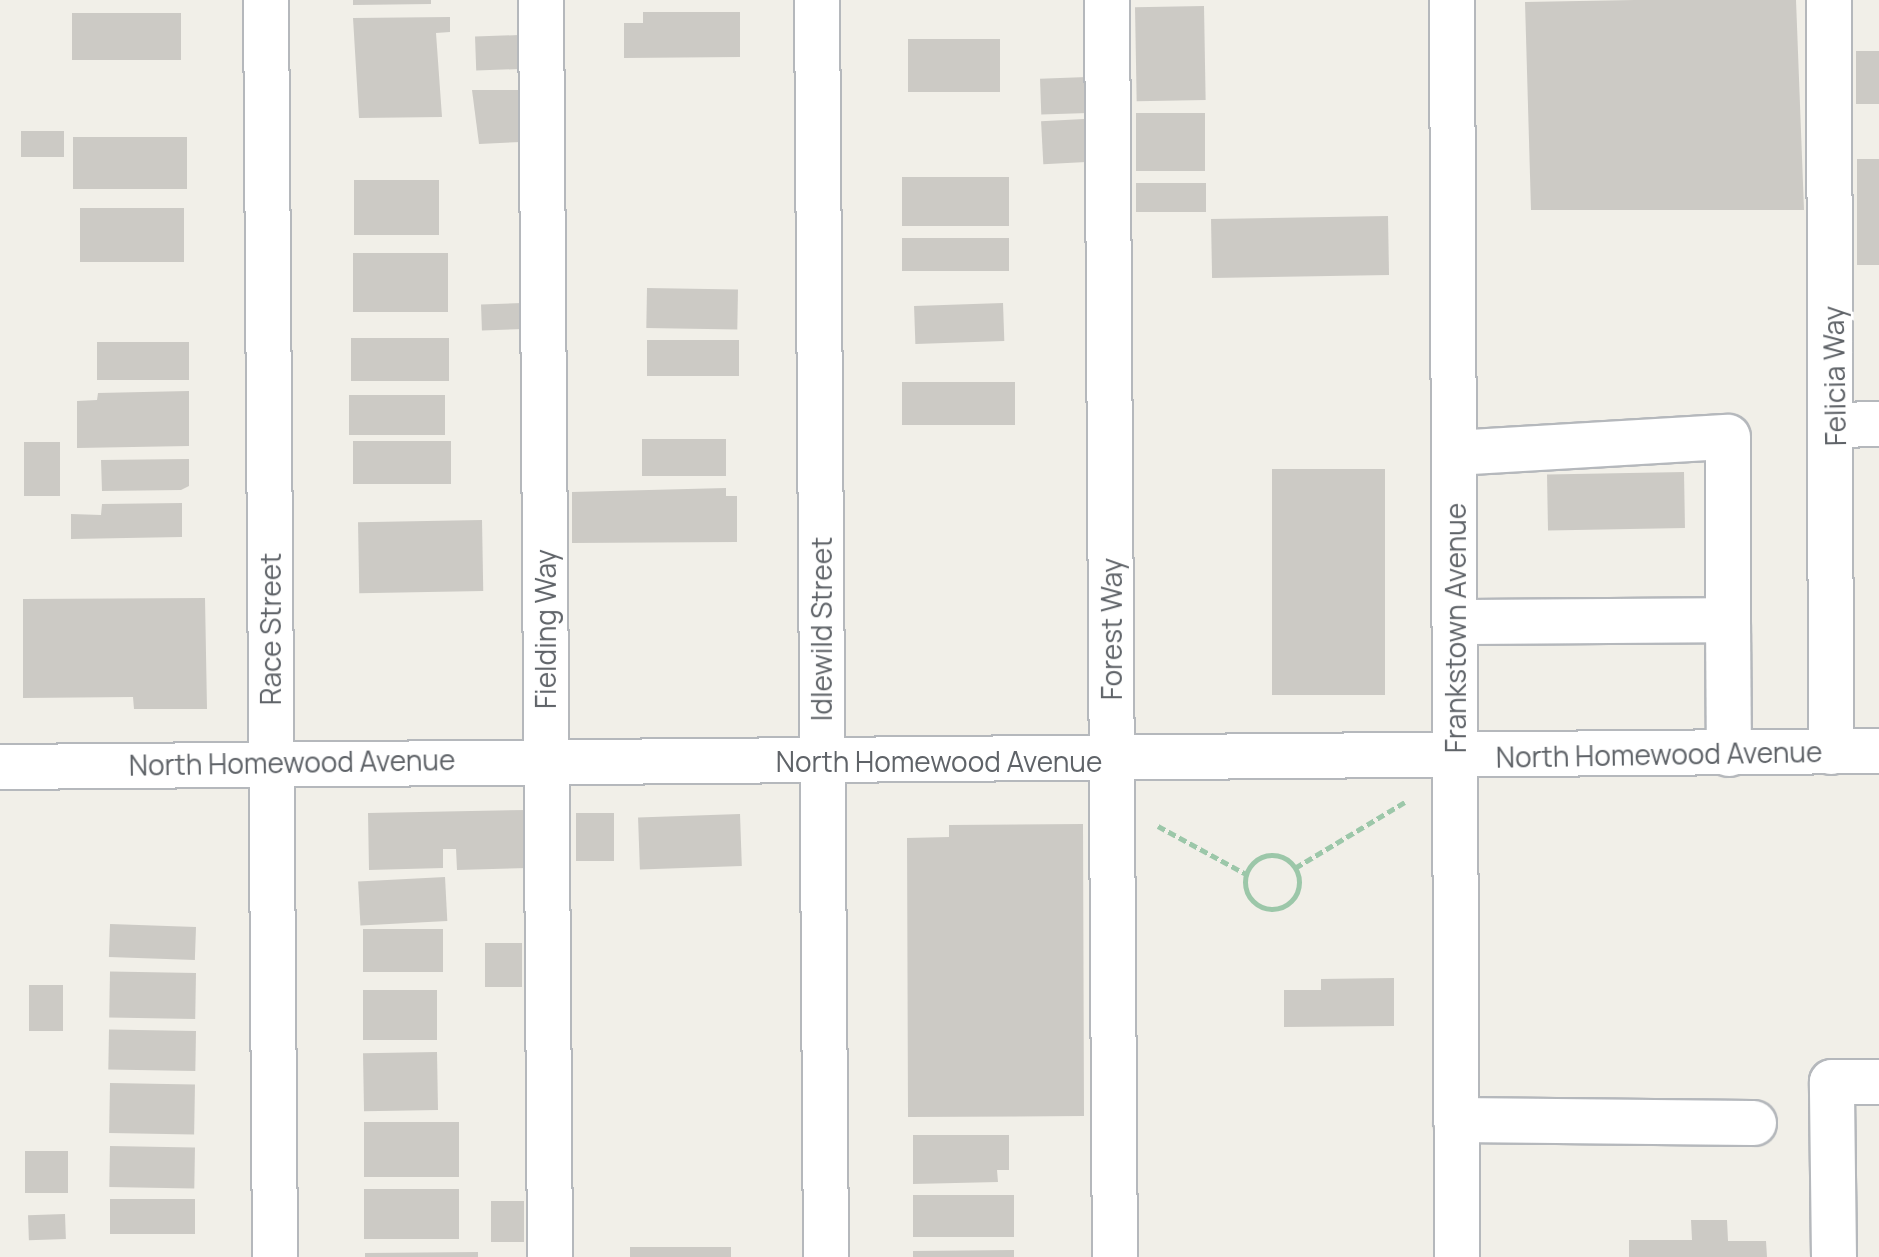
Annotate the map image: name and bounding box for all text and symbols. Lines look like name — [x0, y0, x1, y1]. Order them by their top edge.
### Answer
street label: Felicia Way — [1816, 306, 1852, 446]
street label: Frankstown Avenue — [1438, 503, 1472, 753]
street label: Idlewild Street — [804, 537, 838, 721]
street label: Fielding Way — [528, 549, 562, 709]
street label: Race Street — [253, 553, 287, 705]
street label: Forest Way — [1094, 558, 1128, 700]
street label: North Homewood Avenue — [1495, 734, 1823, 774]
street label: North Homewood Avenue — [128, 742, 456, 782]
street label: North Homewood Avenue — [776, 744, 1102, 778]

